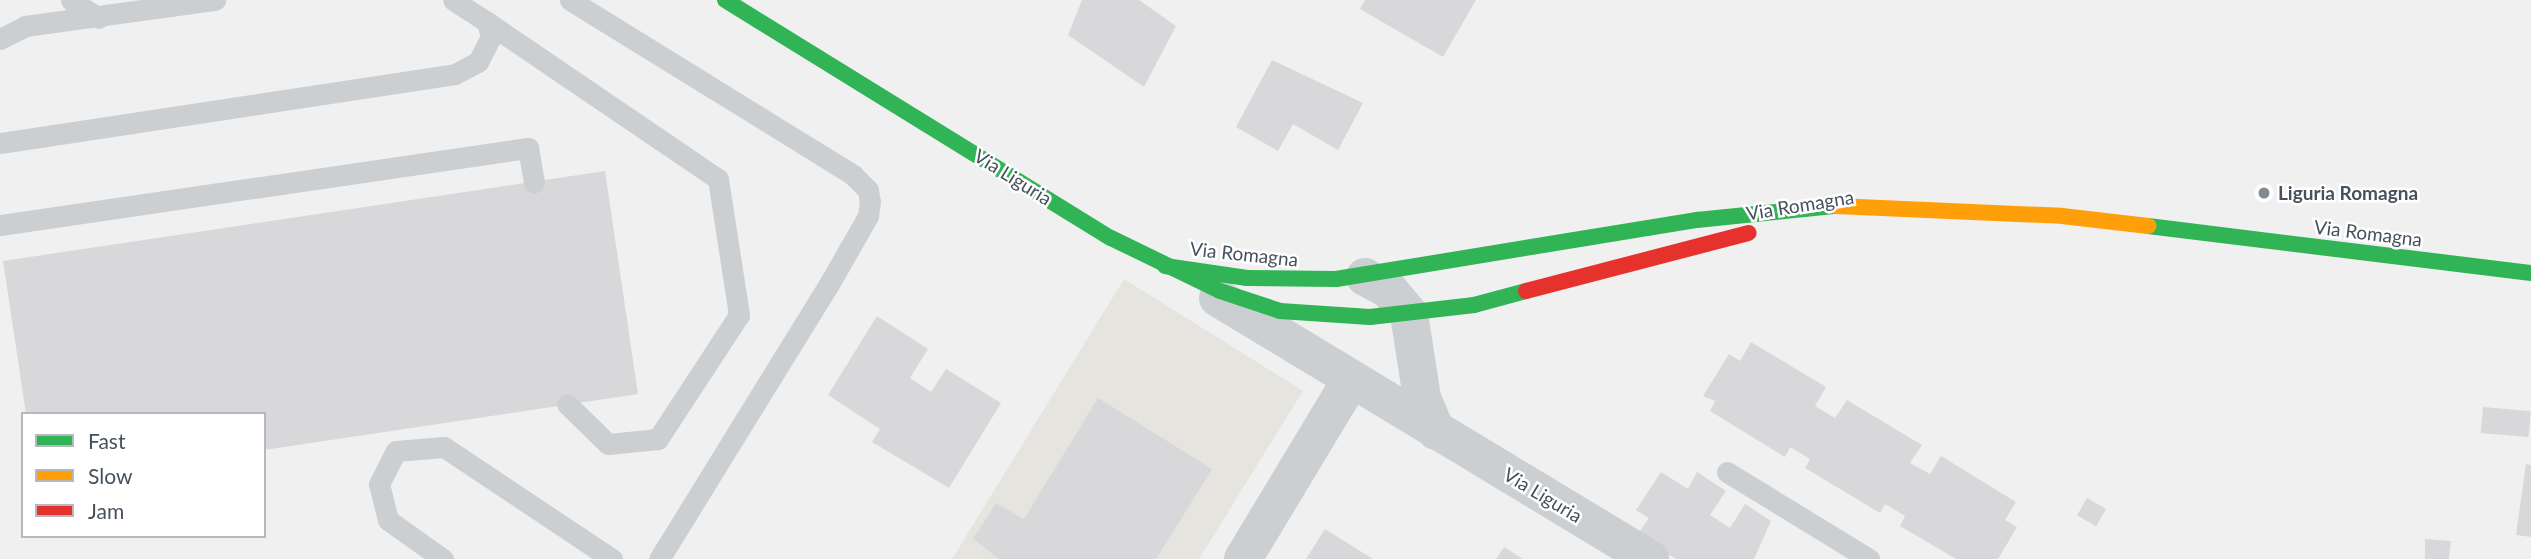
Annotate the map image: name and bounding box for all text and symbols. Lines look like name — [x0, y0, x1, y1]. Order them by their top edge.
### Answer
street label: Via Liguria — [970, 144, 1056, 210]
place label: Liguria Romagna — [2278, 182, 2418, 204]
street label: Via Romagna — [1744, 185, 1856, 225]
marker: Liguria Romagna — [2256, 185, 2272, 201]
street label: Via Romagna — [2313, 215, 2423, 251]
street label: Via Romagna — [1189, 237, 1299, 271]
legend — [21, 412, 266, 538]
text: Fast — [88, 428, 125, 453]
text: Slow — [88, 463, 132, 488]
street label: Via Liguria — [1500, 463, 1586, 527]
text: Jam — [88, 498, 124, 523]

